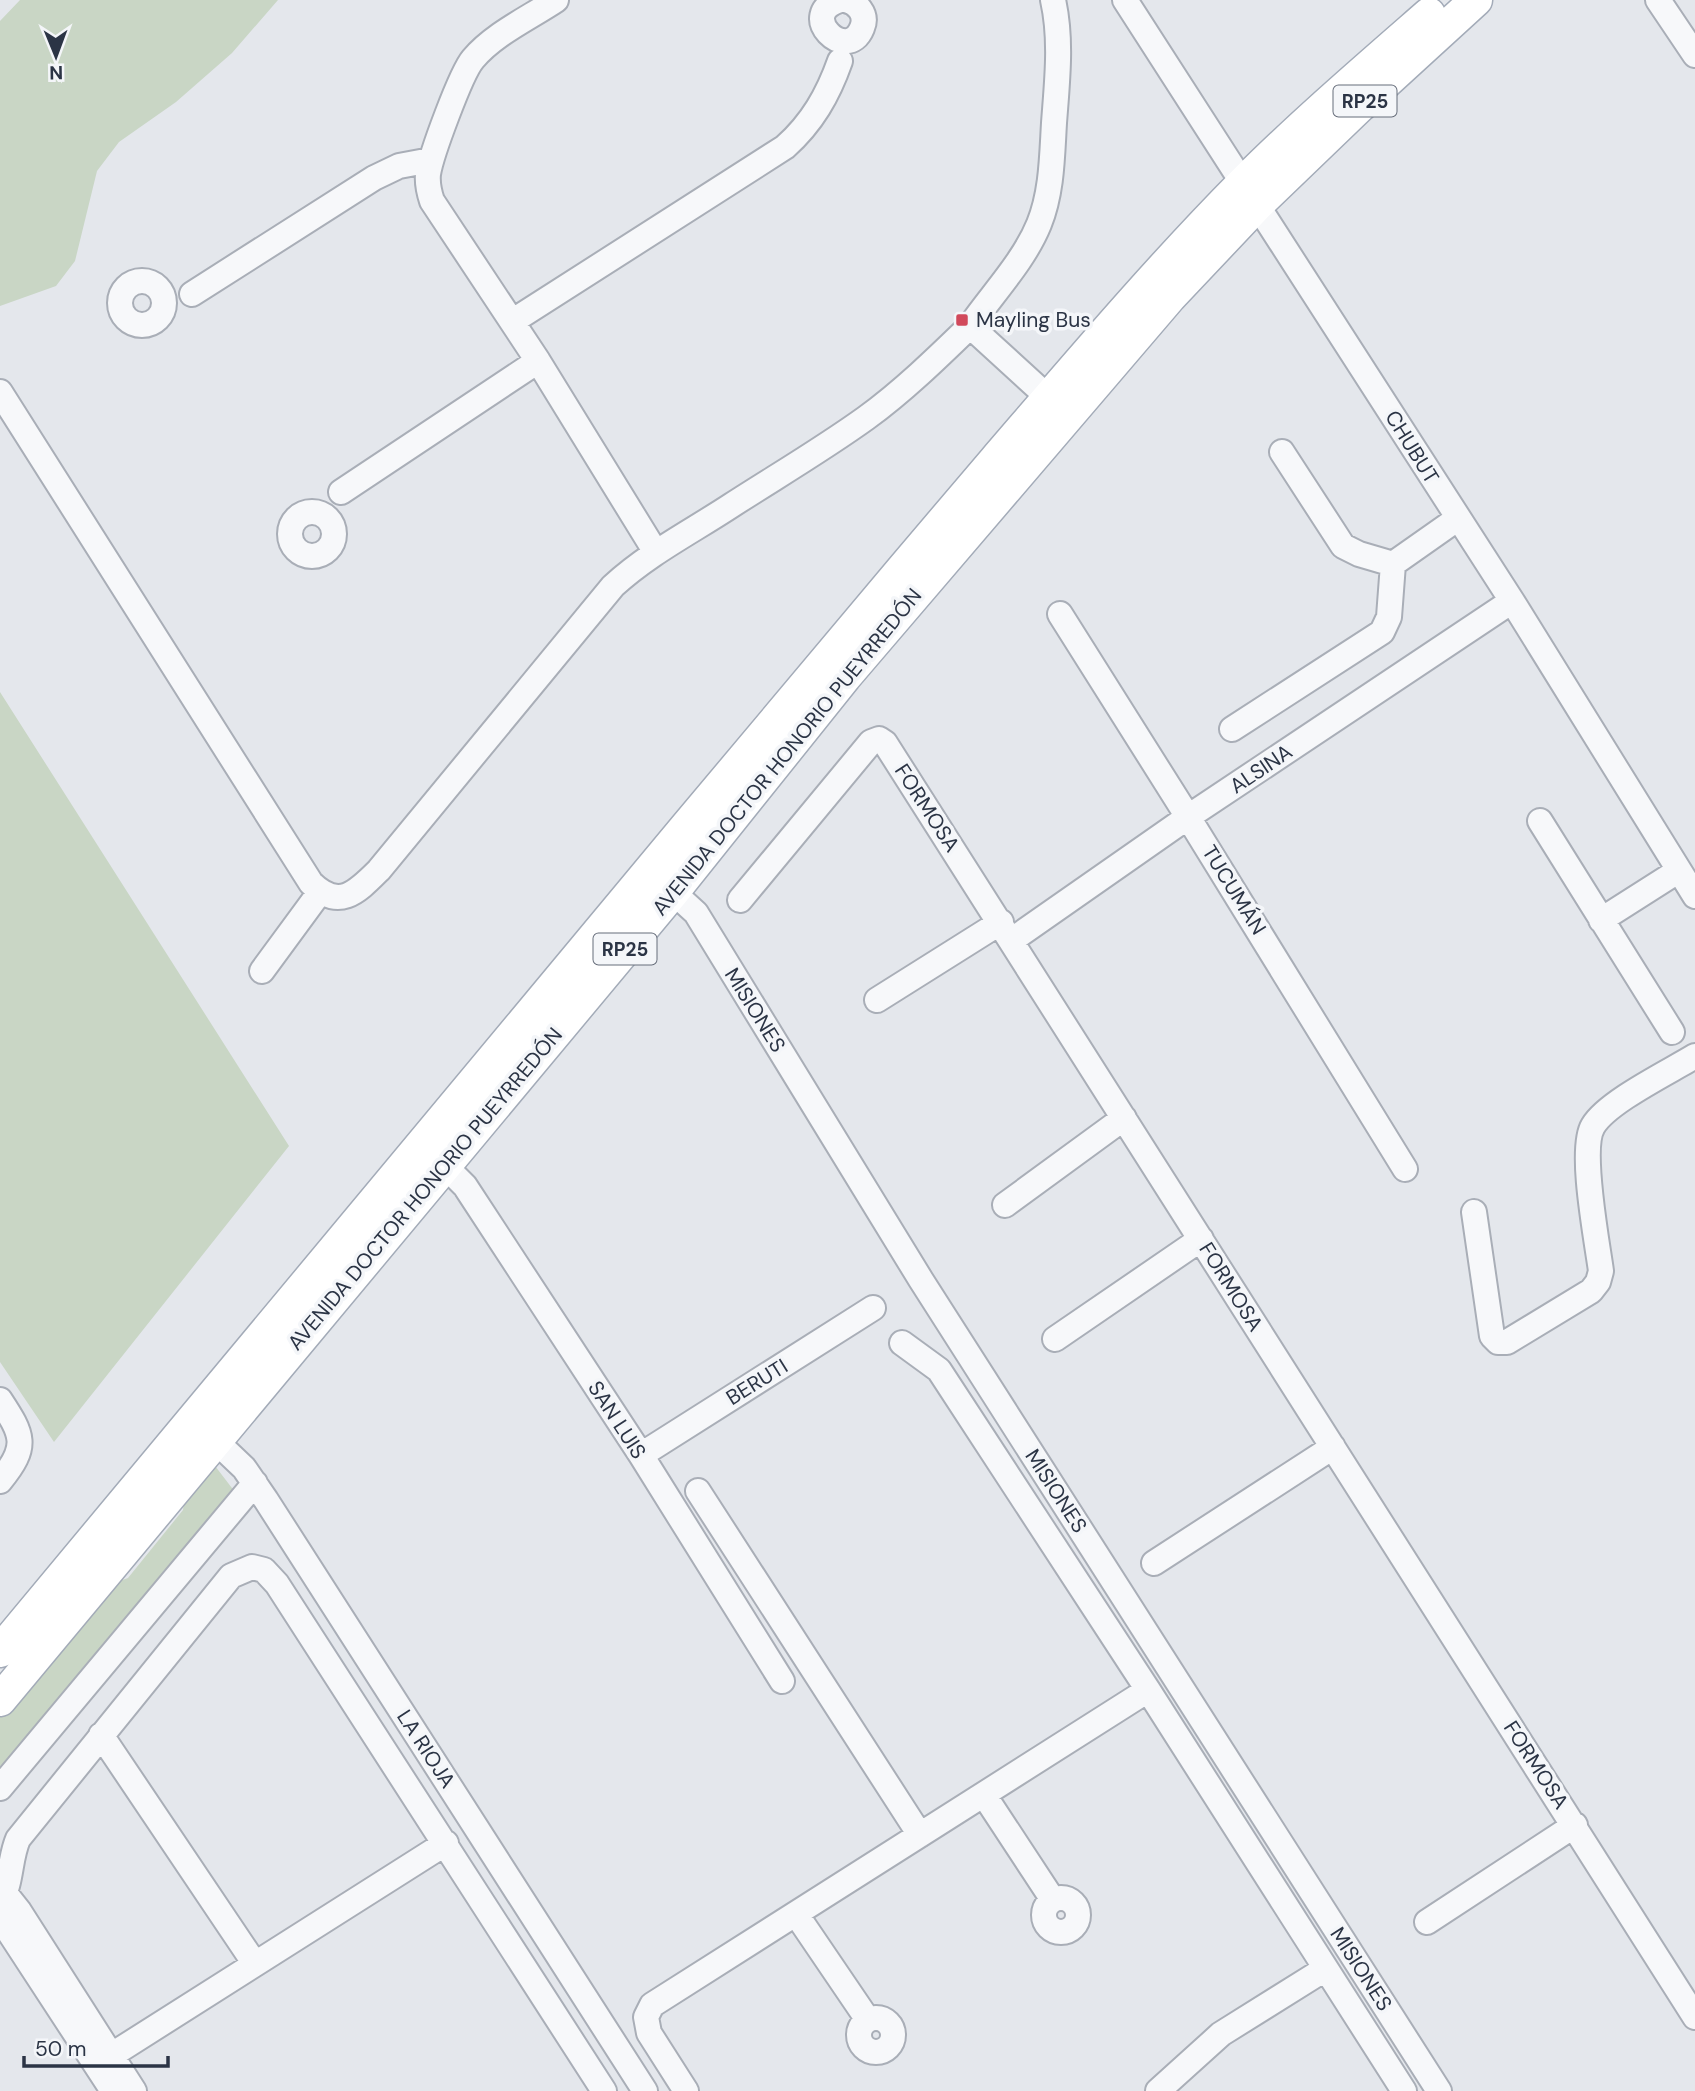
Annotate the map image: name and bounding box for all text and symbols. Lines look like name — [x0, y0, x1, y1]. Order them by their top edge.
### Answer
north arrow — [21, 21, 91, 91]
text: N — [49, 60, 63, 85]
road number: RP25 — [1334, 86, 1396, 116]
place label: Mayling Bus — [976, 306, 1091, 334]
marker: Mayling Bus — [954, 312, 970, 328]
street label: CHUBUT — [1379, 405, 1446, 489]
street label: AVENIDA DOCTOR HONORIO PUEYRREDÓN — [646, 583, 928, 921]
street label: ALSINA — [1224, 738, 1298, 800]
street label: FORMOSA — [888, 758, 966, 858]
street label: TUCUMÁN — [1196, 840, 1272, 940]
road number: RP25 — [594, 934, 656, 965]
street label: MISIONES — [718, 963, 792, 1057]
street label: AVENIDA DOCTOR HONORIO PUEYRREDÓN — [281, 1022, 569, 1356]
street label: FORMOSA — [1193, 1237, 1269, 1337]
street label: BERUTI — [721, 1352, 793, 1412]
street label: SAN LUIS — [581, 1376, 653, 1464]
street label: MISIONES — [1019, 1444, 1093, 1538]
street label: LA RIOJA — [390, 1704, 462, 1794]
street label: FORMOSA — [1497, 1715, 1575, 1815]
street label: MISIONES — [1324, 1922, 1398, 2016]
scale bar — [24, 2024, 168, 2068]
text: 50 m — [35, 2035, 86, 2063]

